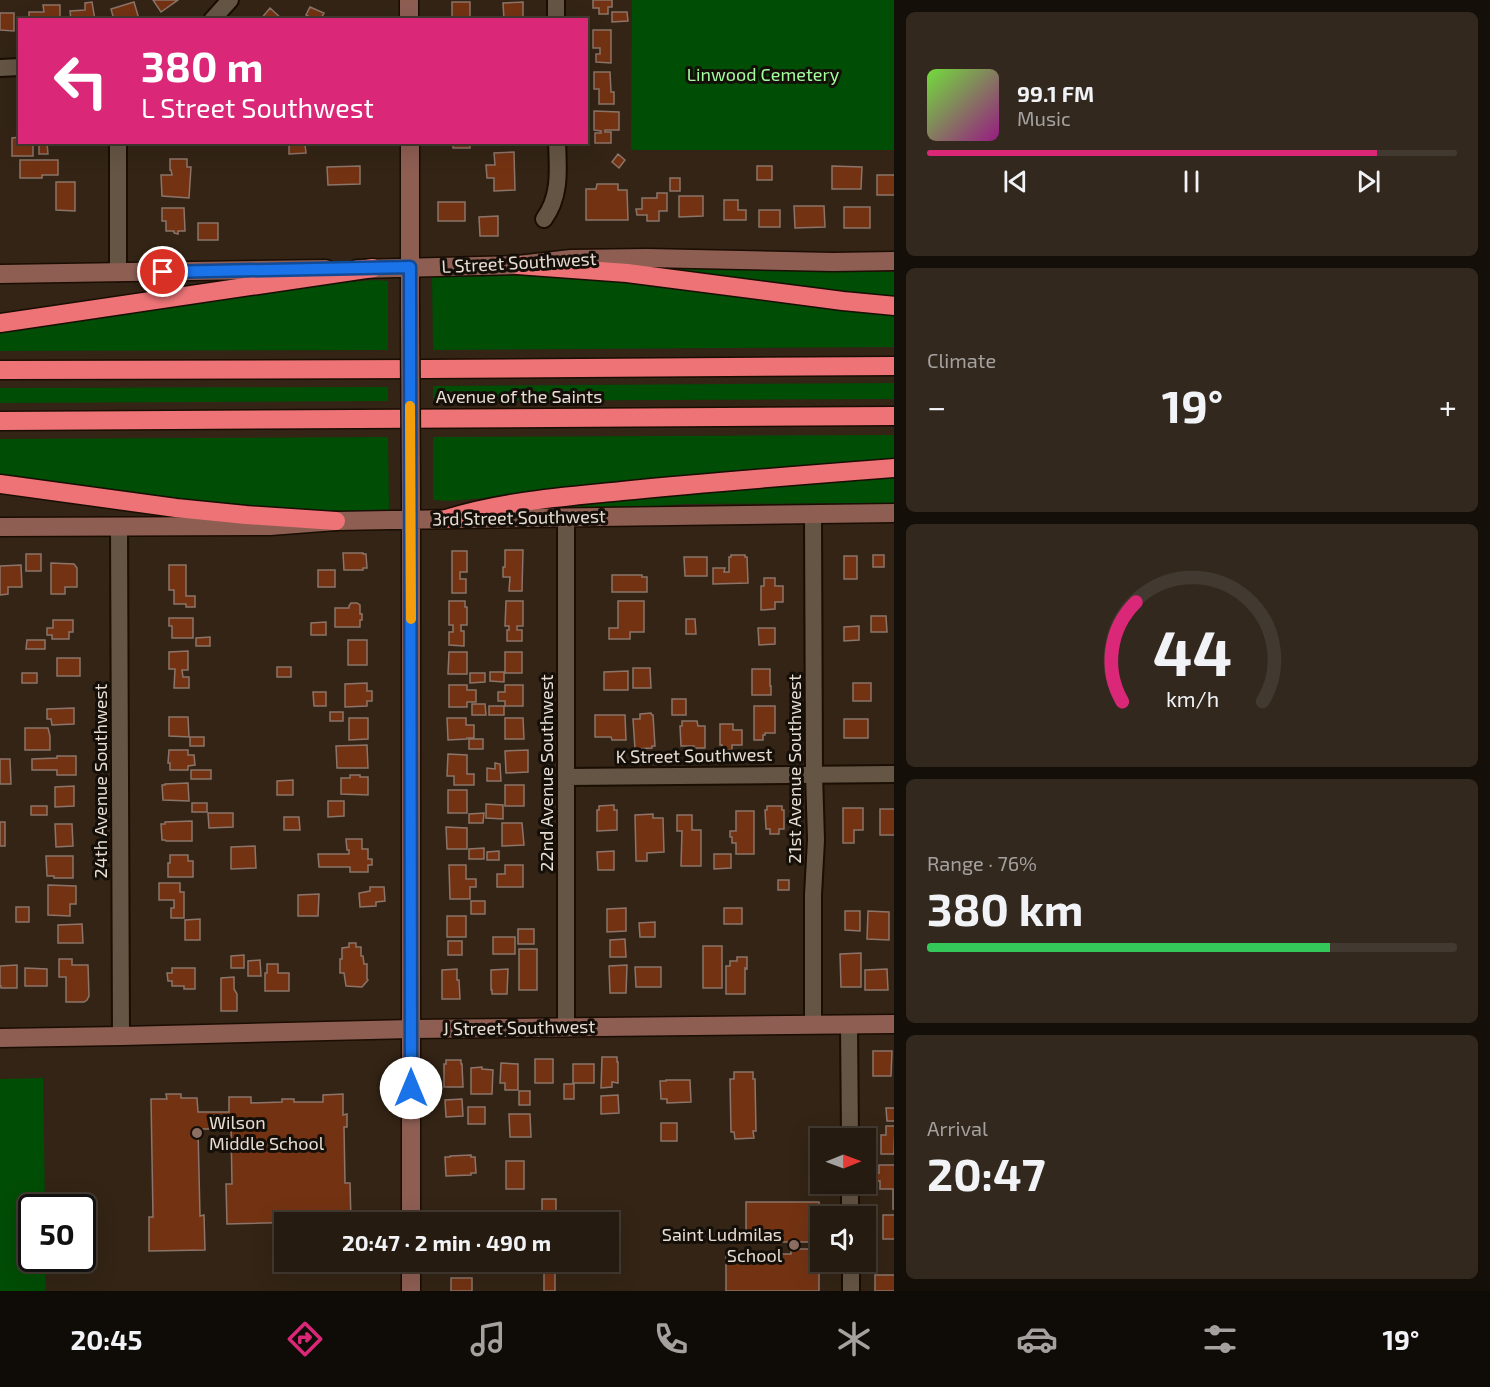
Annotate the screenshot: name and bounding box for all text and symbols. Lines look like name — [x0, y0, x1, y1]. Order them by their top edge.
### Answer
text: 380 m — [141, 40, 264, 90]
icon: left — [42, 42, 120, 120]
park label: Linwood Cemetery — [687, 63, 840, 85]
text: 99.1 FM — [1017, 80, 1094, 106]
text: L Street Southwest — [141, 91, 374, 123]
text: Music — [1017, 106, 1071, 130]
icon: previous — [999, 165, 1032, 198]
icon: pause — [1175, 165, 1208, 198]
icon: next — [1352, 165, 1385, 198]
pin — [137, 246, 188, 297]
street label: L Street Southwest — [441, 247, 597, 277]
icon: arrive — [146, 255, 179, 288]
text: Climate — [927, 348, 996, 372]
text: 19° — [1162, 378, 1223, 432]
street label: Avenue of the Saints — [436, 385, 602, 407]
text: − — [927, 386, 946, 426]
text: + — [1439, 386, 1457, 426]
street label: 3rd Street Southwest — [432, 504, 606, 530]
text: 44 — [1152, 615, 1232, 690]
street label: 22nd Avenue Southwest — [535, 674, 557, 872]
street label: 21st Avenue Southwest — [783, 674, 805, 864]
street label: 24th Avenue Southwest — [89, 683, 111, 878]
text: km/h — [1165, 687, 1219, 712]
street label: K Street Southwest — [615, 743, 773, 767]
text: Range · 76% — [927, 851, 1037, 875]
text: 380 km — [927, 881, 1083, 935]
street label: J Street Southwest — [443, 1015, 596, 1039]
position arrow — [379, 1056, 443, 1120]
place label: Wilson Middle School — [209, 1111, 325, 1154]
text: Arrival — [927, 1116, 988, 1140]
marker: Wilson Middle School — [190, 1126, 204, 1140]
north arrow — [810, 1128, 876, 1194]
map controls — [810, 1128, 876, 1272]
text: 20:47 — [927, 1146, 1046, 1200]
speed limit sign: 50 — [18, 1194, 96, 1272]
button: sound — [810, 1206, 876, 1272]
place label: Saint Ludmilas School — [662, 1223, 783, 1266]
text: 20:47 · 2 min · 490 m — [342, 1229, 551, 1255]
marker: Saint Ludmilas School — [787, 1238, 801, 1252]
icon: directions — [284, 1318, 326, 1360]
icon: music — [467, 1318, 509, 1360]
icon: phone — [650, 1318, 692, 1360]
icon: climate — [833, 1318, 875, 1360]
icon: car — [1016, 1318, 1058, 1360]
icon: filters — [1199, 1318, 1241, 1360]
text: 20:45 — [71, 1323, 142, 1355]
text: 19° — [1382, 1323, 1419, 1355]

